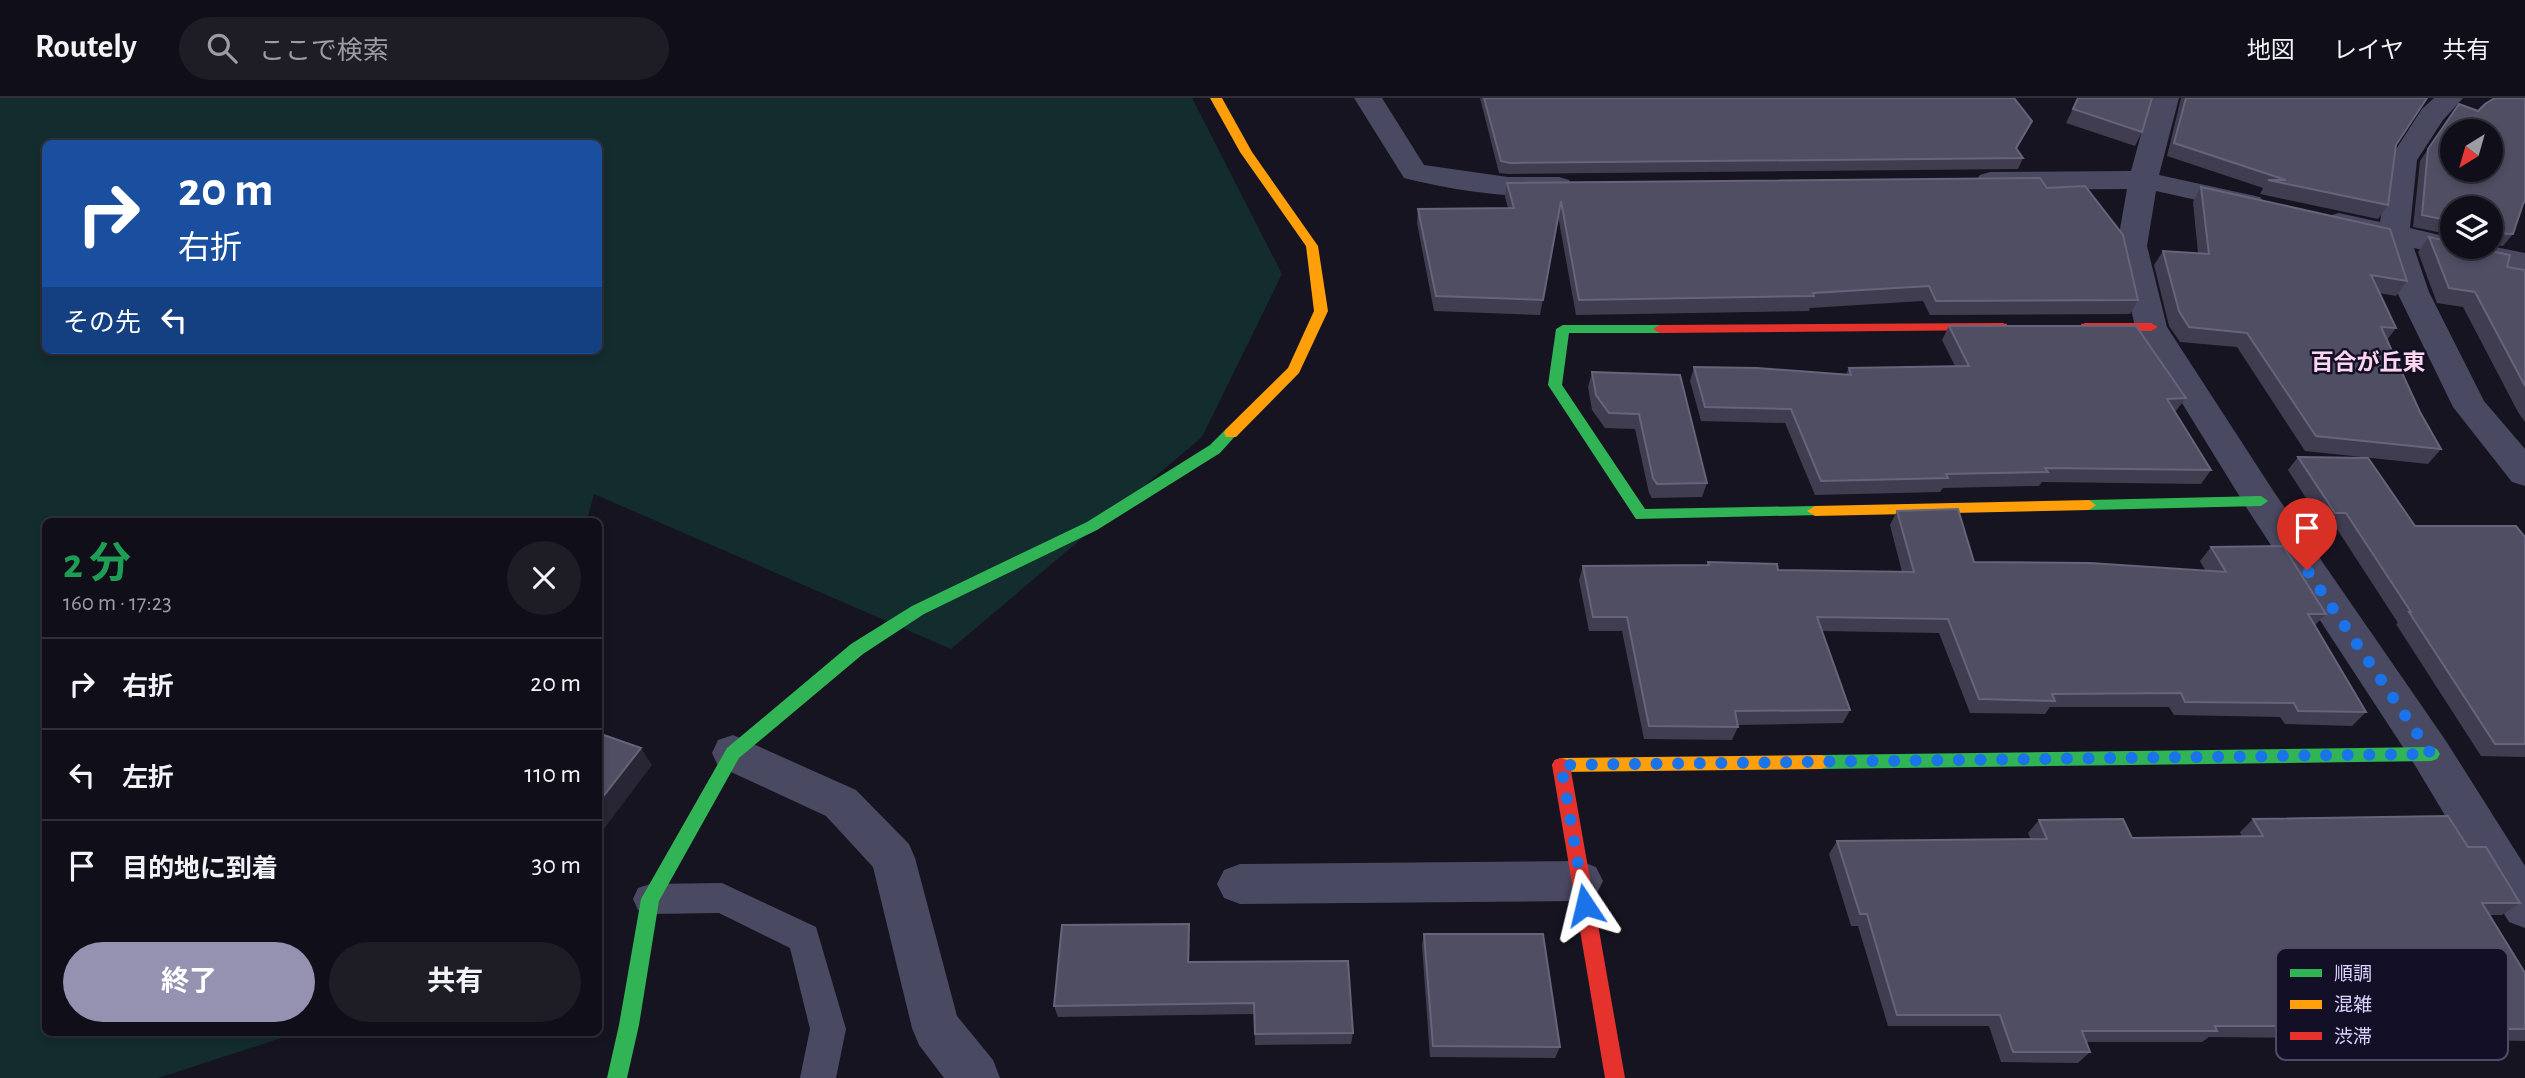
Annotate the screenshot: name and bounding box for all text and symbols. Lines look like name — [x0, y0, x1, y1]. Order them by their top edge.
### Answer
search box — [179, 17, 669, 80]
icon: search — [203, 29, 241, 67]
text: Routely — [35, 31, 137, 64]
text: ここで検索 — [259, 38, 389, 64]
text: 地図 — [2247, 39, 2295, 63]
text: レイヤ — [2333, 39, 2404, 63]
text: 共有 — [2442, 39, 2490, 63]
north arrow — [2440, 119, 2502, 182]
map controls — [2440, 119, 2503, 259]
text: 20 m — [178, 166, 274, 215]
icon: right — [63, 168, 154, 259]
button: layers — [2440, 196, 2503, 259]
text: 右折 — [178, 232, 242, 264]
icon: left — [155, 301, 193, 339]
text: その先 — [63, 310, 141, 336]
district label: 百合が丘東 — [2311, 350, 2426, 375]
pin — [2277, 498, 2337, 570]
icon: arrive — [2288, 509, 2326, 547]
button: close — [507, 541, 581, 615]
text: 2 分 — [63, 543, 131, 585]
text: 160 m · 17:23 — [63, 592, 172, 615]
icon: right — [63, 665, 101, 703]
text: 20 m — [530, 670, 581, 696]
text: 右折 — [122, 674, 174, 700]
icon: left — [63, 756, 101, 794]
text: 110 m — [524, 761, 581, 787]
text: 左折 — [122, 765, 174, 791]
icon: arrive — [63, 847, 101, 885]
text: 30 m — [531, 852, 581, 878]
text: 目的地に到着 — [122, 856, 278, 882]
position arrow — [1548, 868, 1622, 942]
button: 終了 — [63, 942, 315, 1022]
button: 共有 — [329, 942, 581, 1022]
legend — [2276, 948, 2508, 1060]
text: 順調 — [2334, 964, 2372, 984]
text: 混雑 — [2334, 994, 2372, 1015]
text: 渋滞 — [2334, 1026, 2372, 1047]

